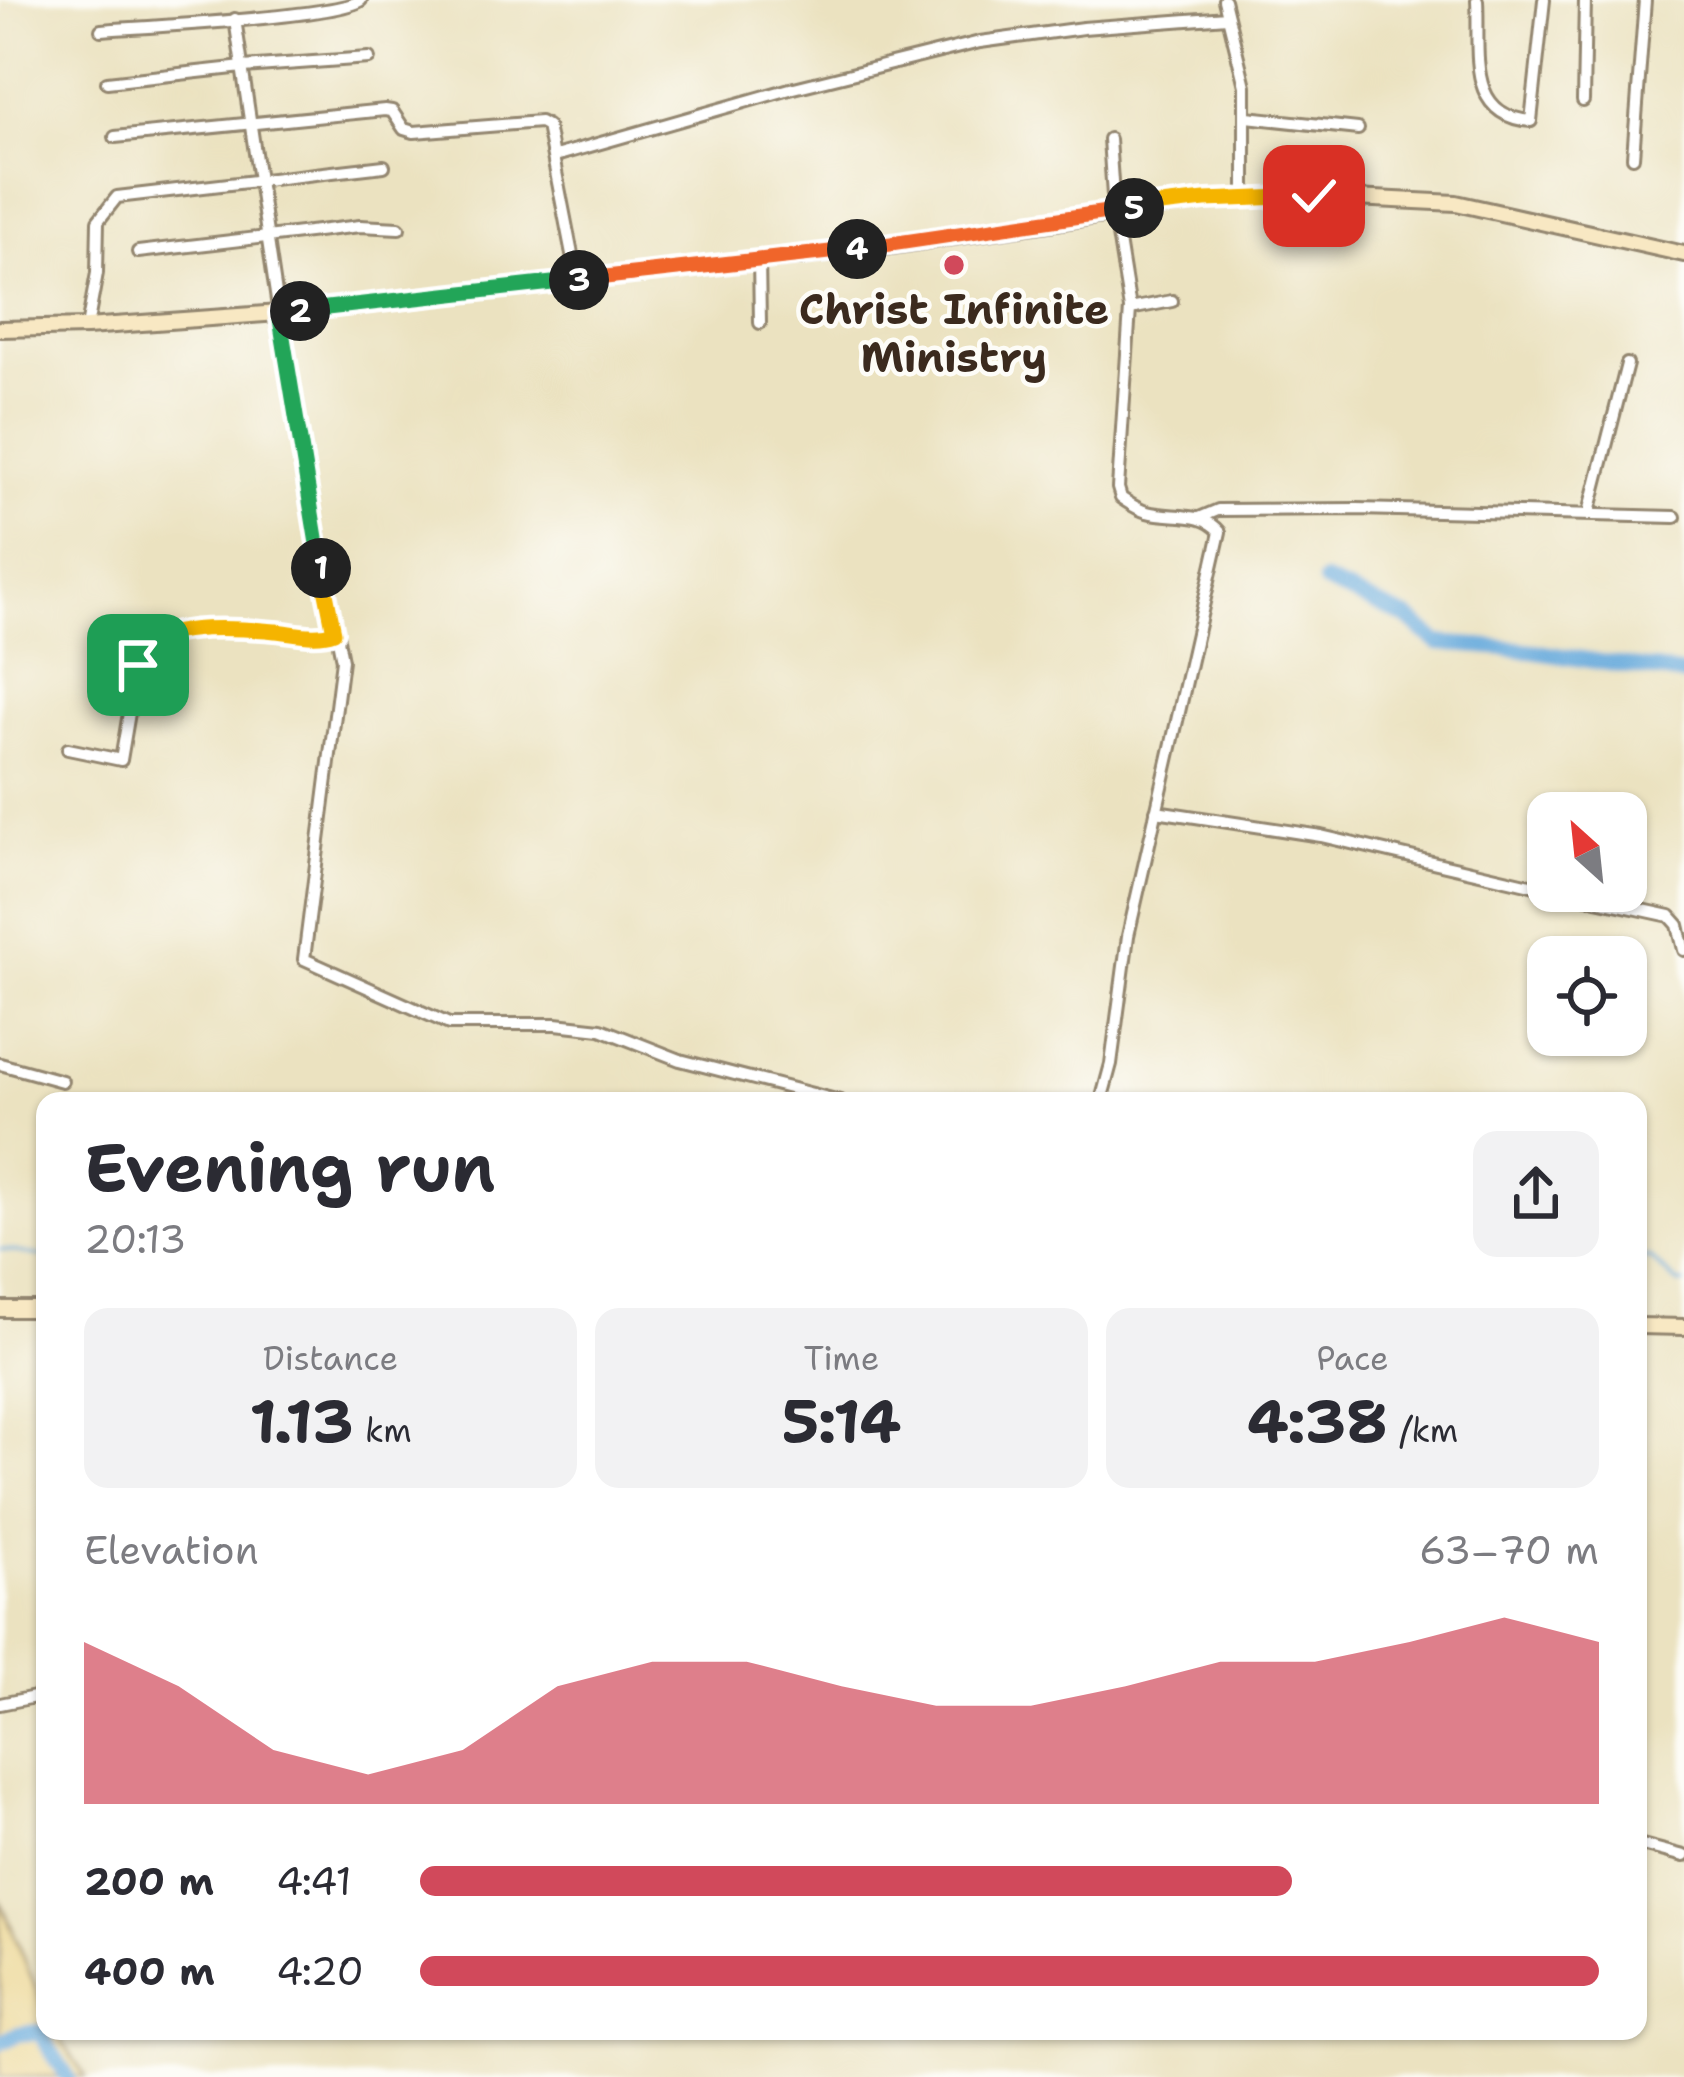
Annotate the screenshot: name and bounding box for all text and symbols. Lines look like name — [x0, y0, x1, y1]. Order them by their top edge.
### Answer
pin — [1263, 145, 1365, 247]
icon: check — [1281, 163, 1347, 229]
pin: 5 — [1104, 178, 1164, 238]
text: 5 — [1124, 185, 1144, 230]
pin: 4 — [827, 219, 887, 279]
text: 4 — [845, 226, 869, 271]
pin: 3 — [549, 250, 609, 310]
marker: Christ Infinite Ministry — [941, 252, 967, 278]
text: 3 — [567, 257, 591, 302]
pin: 2 — [270, 281, 330, 341]
place label: Christ Infinite Ministry — [799, 281, 1109, 385]
text: 2 — [288, 288, 312, 333]
pin: 1 — [291, 538, 351, 598]
text: 1 — [313, 545, 329, 590]
pin — [87, 614, 189, 716]
icon: arrive — [105, 632, 171, 698]
north arrow — [1527, 792, 1647, 912]
map controls — [1527, 792, 1647, 1056]
button: locate — [1527, 936, 1647, 1056]
text: Evening run — [84, 1124, 495, 1212]
button: share — [1473, 1131, 1599, 1257]
text: 20:13 — [84, 1213, 186, 1265]
text: Distance — [263, 1336, 398, 1381]
text: Time — [804, 1336, 879, 1381]
text: Pace — [1316, 1336, 1389, 1381]
text: 1.13 — [249, 1381, 354, 1461]
text: 5:14 — [782, 1381, 901, 1461]
text: 4:38 — [1247, 1381, 1388, 1461]
text: km — [354, 1408, 412, 1453]
text: /km — [1388, 1408, 1458, 1453]
text: Elevation — [84, 1524, 259, 1576]
text: 63–70 m — [1419, 1524, 1599, 1576]
text: 200 m — [84, 1855, 214, 1907]
text: 4:41 — [276, 1855, 352, 1907]
text: 400 m — [84, 1945, 215, 1997]
text: 4:20 — [276, 1945, 364, 1997]

